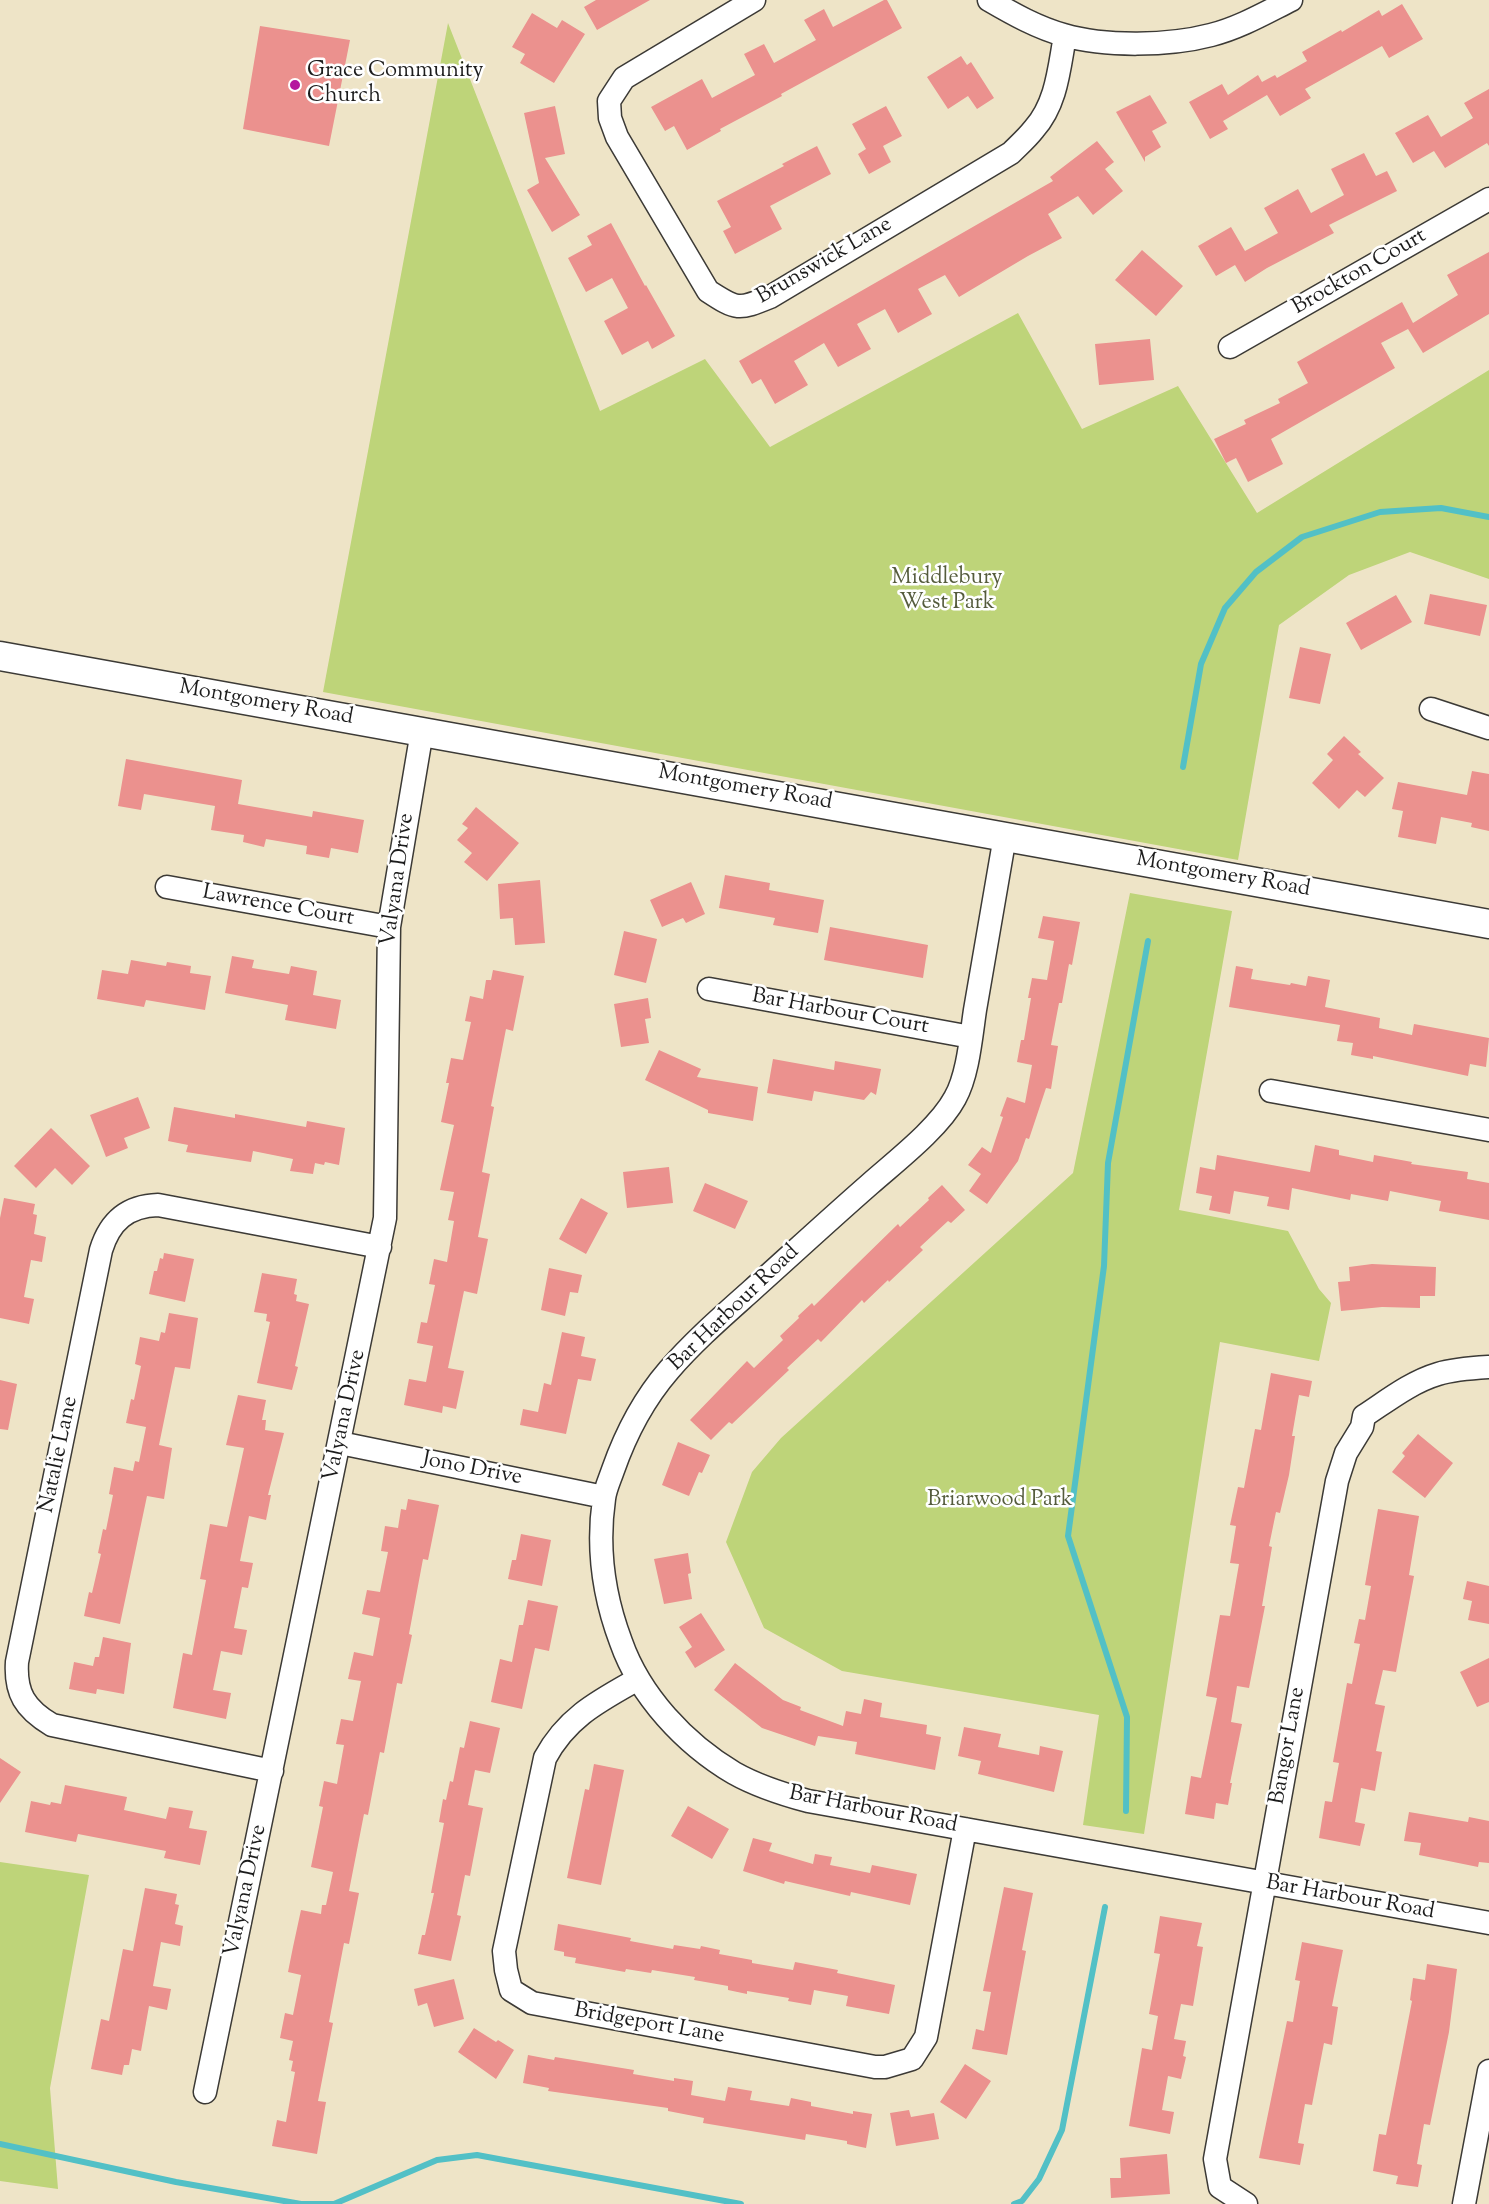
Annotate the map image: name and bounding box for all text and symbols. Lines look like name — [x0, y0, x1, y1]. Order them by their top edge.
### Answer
place label: Grace Community Church — [307, 59, 484, 110]
marker: Grace Community Church — [288, 78, 302, 92]
street label: Brunswick Lane — [753, 213, 897, 311]
street label: Brockton Court — [1288, 224, 1432, 322]
park label: Middlebury West Park — [892, 566, 1002, 618]
street label: Montgomery Road — [177, 676, 355, 732]
street label: Montgomery Road — [656, 761, 834, 817]
street label: Valyana Drive — [377, 812, 421, 948]
street label: Montgomery Road — [1134, 848, 1312, 904]
street label: Lawrence Court — [200, 881, 356, 933]
street label: Bar Harbour Court — [749, 984, 931, 1042]
street label: Bar Harbour Road — [664, 1240, 806, 1378]
street label: Valyana Drive — [319, 1348, 373, 1484]
street label: Natalie Lane — [35, 1394, 85, 1516]
street label: Jono Drive — [420, 1447, 524, 1493]
park label: Briarwood Park — [927, 1488, 1073, 1514]
street label: Bangor Lane — [1266, 1685, 1312, 1807]
street label: Bar Harbour Road — [787, 1782, 959, 1840]
street label: Valyana Drive — [220, 1823, 274, 1959]
street label: Bar Harbour Road — [1263, 1871, 1437, 1927]
street label: Bridgeport Lane — [572, 1999, 726, 2051]

